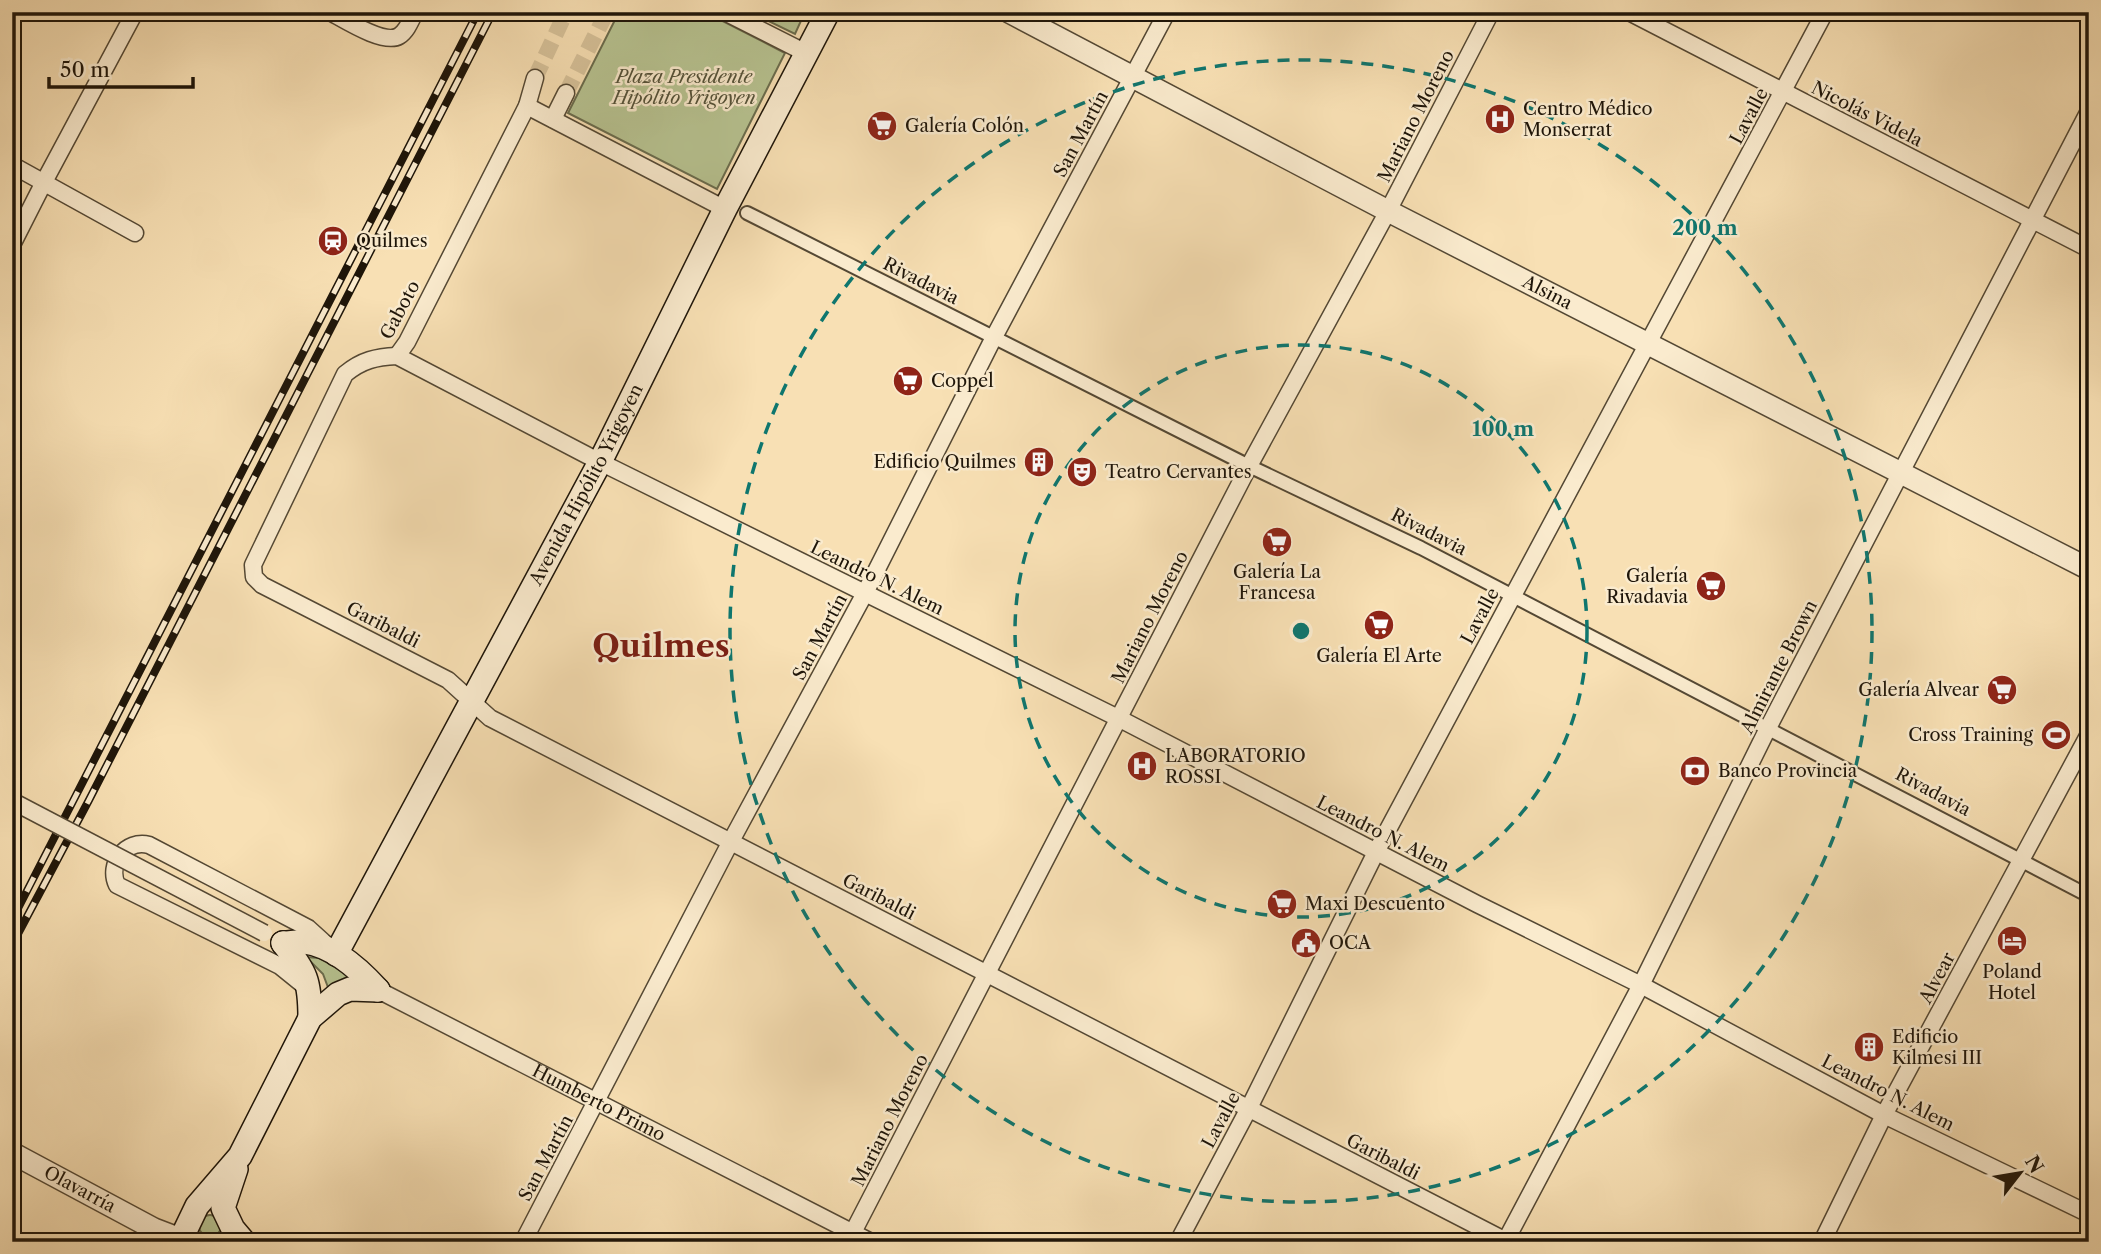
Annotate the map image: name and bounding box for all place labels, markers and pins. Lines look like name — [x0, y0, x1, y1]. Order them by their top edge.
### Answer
place label: Centro Médico Monserrat — [1523, 98, 1653, 141]
hospital icon: Centro Médico Monserrat — [1483, 102, 1517, 136]
supermarket icon: Galería Colón — [865, 109, 899, 143]
place label: Galería Colón — [905, 115, 1024, 137]
station icon: Quilmes — [316, 224, 350, 258]
place label: Quilmes — [356, 230, 428, 252]
supermarket icon: Coppel — [891, 364, 925, 398]
place label: Coppel — [931, 370, 994, 392]
building icon: Edificio Quilmes — [1022, 445, 1056, 479]
place label: Edificio Quilmes — [873, 451, 1016, 473]
theatre icon: Teatro Cervantes — [1065, 455, 1099, 489]
place label: Teatro Cervantes — [1105, 461, 1252, 483]
supermarket icon: Galería La Francesa — [1260, 525, 1294, 559]
place label: Galería La Francesa — [1233, 561, 1321, 604]
place label: Galería Rivadavia — [1606, 565, 1688, 608]
supermarket icon: Galería Rivadavia — [1694, 569, 1728, 603]
supermarket icon: Galería El Arte — [1362, 608, 1396, 642]
centre of rings — [1289, 619, 1313, 643]
place label: Galería El Arte — [1316, 645, 1442, 667]
supermarket icon: Galería Alvear — [1985, 673, 2019, 707]
place label: Galería Alvear — [1858, 679, 1979, 701]
sports icon: Cross Training — [2039, 718, 2073, 752]
place label: Cross Training — [1908, 724, 2033, 746]
place label: LABORATORIO ROSSI — [1165, 745, 1306, 788]
hospital icon: LABORATORIO ROSSI — [1125, 749, 1159, 783]
bank icon: Banco Provincia — [1678, 754, 1712, 788]
place label: Banco Provincia — [1718, 760, 1858, 782]
supermarket icon: Maxi Descuento — [1265, 887, 1299, 921]
place label: Maxi Descuento — [1305, 893, 1445, 915]
hotel icon: Poland Hotel — [1995, 924, 2029, 958]
public building icon: OCA — [1289, 926, 1323, 960]
place label: OCA — [1329, 932, 1372, 954]
place label: Poland Hotel — [1982, 961, 2042, 1004]
place label: Edificio Kilmesi III — [1892, 1026, 1982, 1069]
building icon: Edificio Kilmesi III — [1852, 1030, 1886, 1064]

